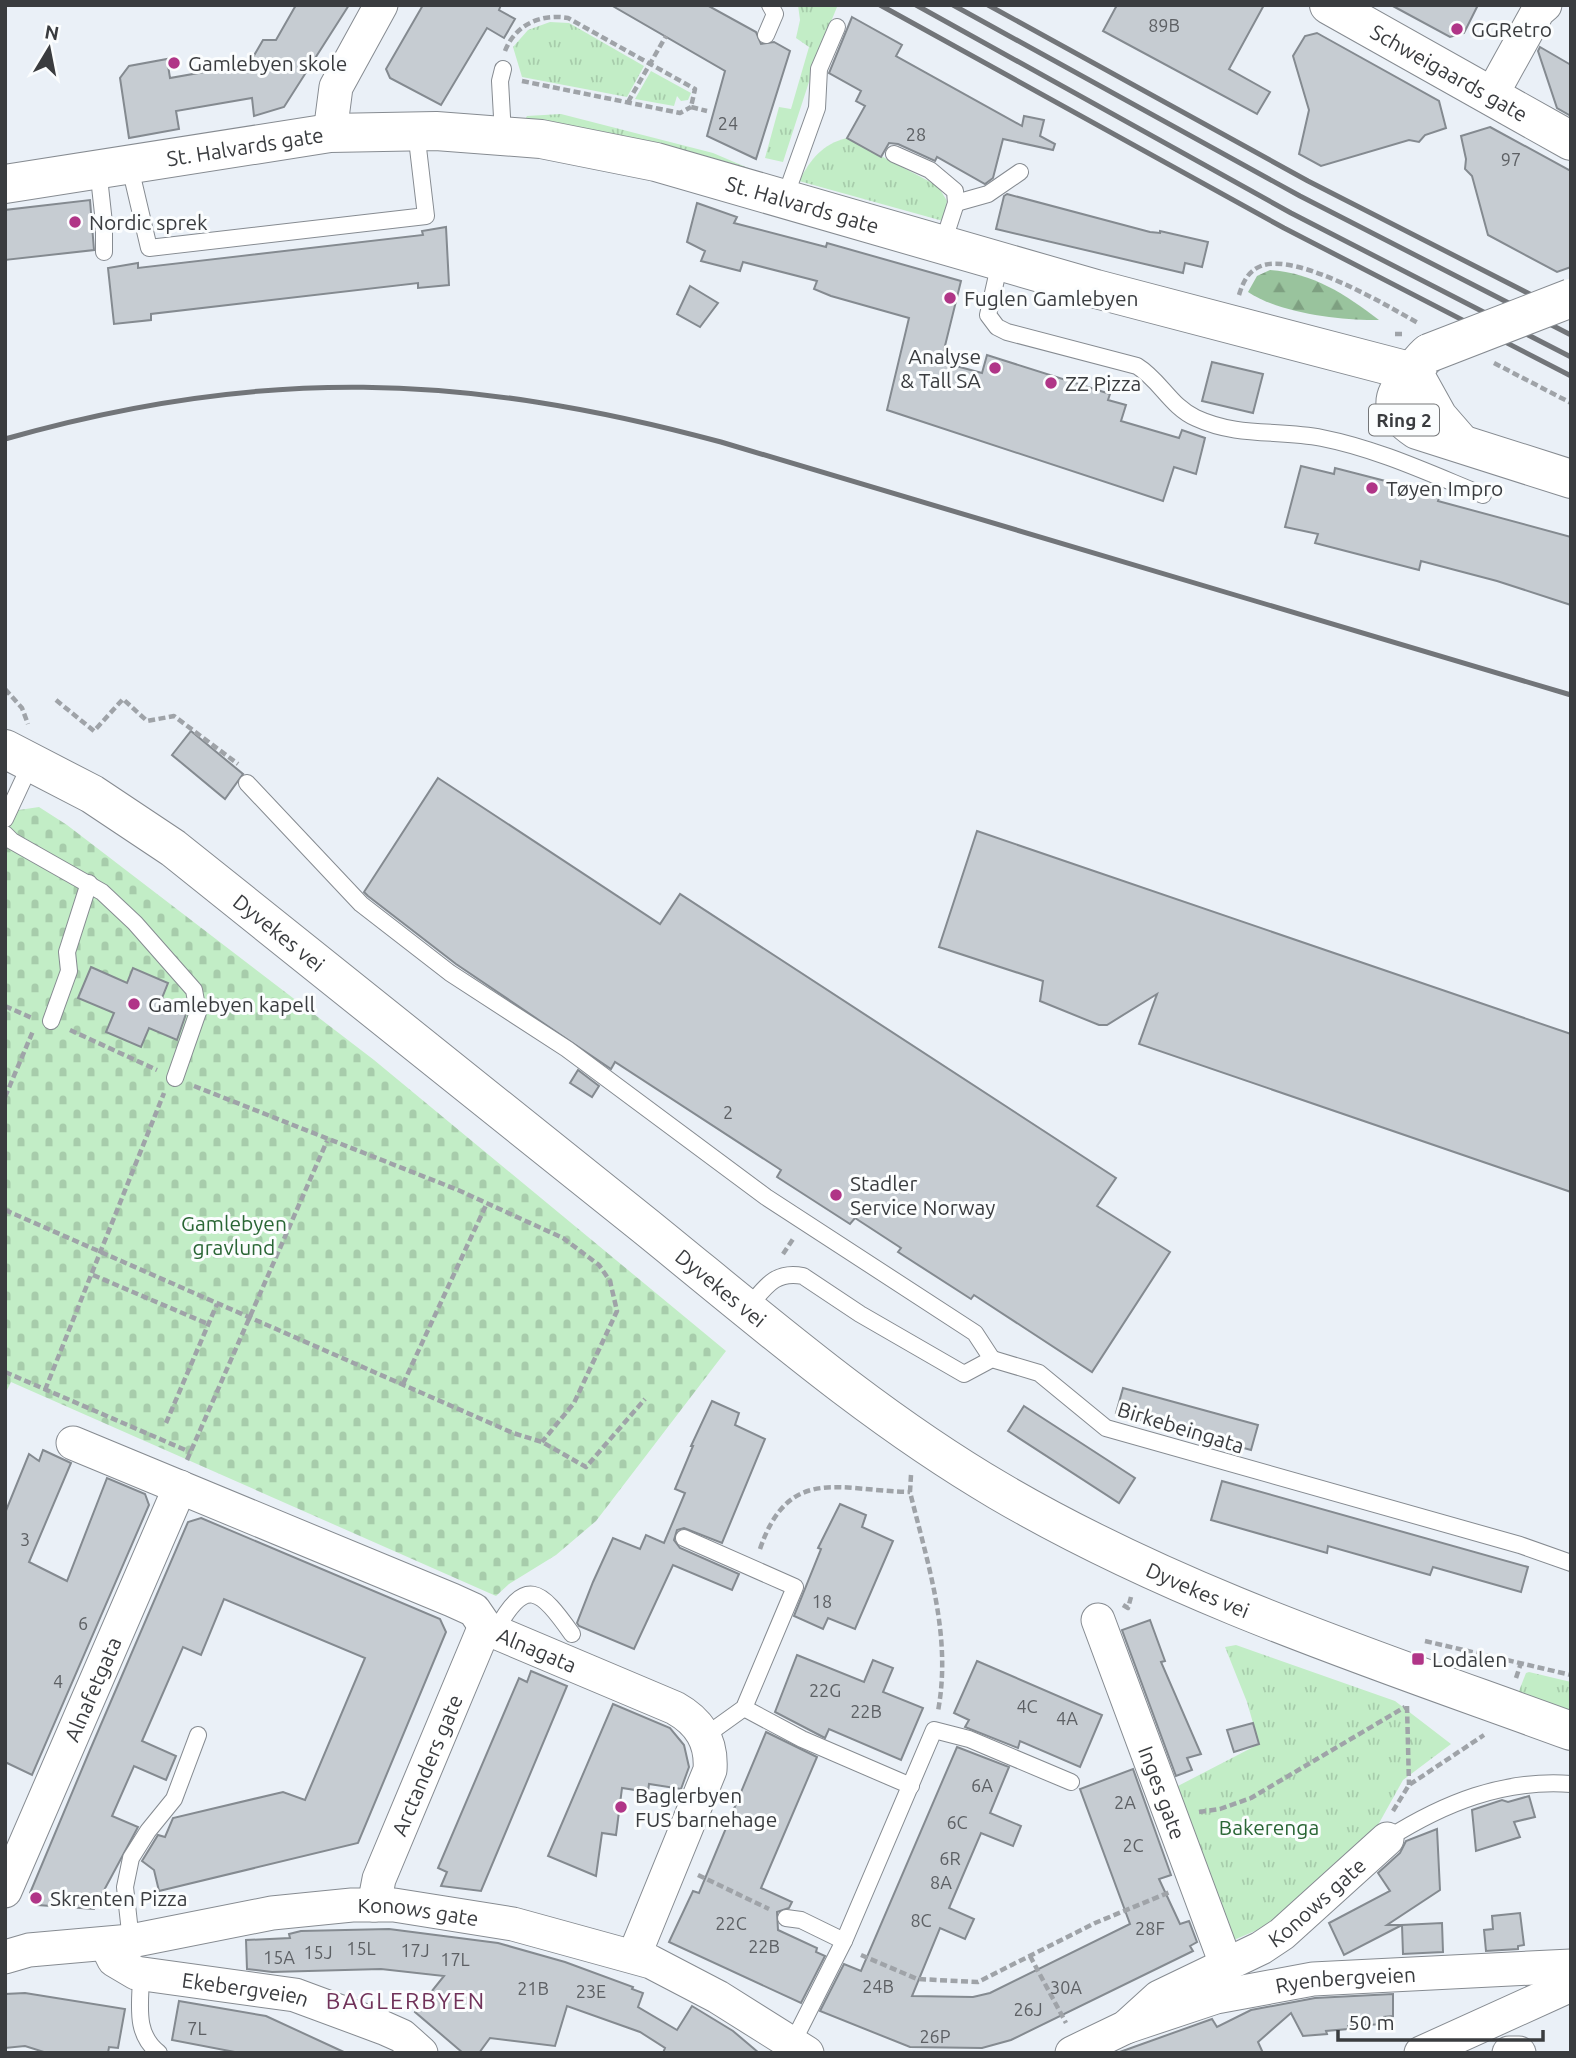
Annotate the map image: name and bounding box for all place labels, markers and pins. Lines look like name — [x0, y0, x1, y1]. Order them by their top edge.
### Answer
place label: GGRetro — [1471, 17, 1552, 41]
marker: GGRetro — [1449, 21, 1465, 37]
place label: Gamlebyen skole — [188, 51, 347, 75]
marker: Gamlebyen skole — [166, 55, 182, 71]
place label: Nordic sprek — [89, 210, 208, 234]
marker: Nordic sprek — [67, 214, 83, 230]
place label: Fuglen Gamlebyen — [964, 286, 1139, 310]
marker: Fuglen Gamlebyen — [942, 290, 958, 306]
place label: Analyse & Tall SA — [900, 344, 981, 392]
marker: Analyse & Tall SA — [987, 360, 1003, 376]
place label: ZZ Pizza — [1065, 371, 1141, 395]
marker: ZZ Pizza — [1043, 375, 1059, 391]
place label: Tøyen Impro — [1386, 476, 1503, 500]
marker: Tøyen Impro — [1364, 480, 1380, 496]
place label: Gamlebyen kapell — [148, 992, 315, 1016]
marker: Gamlebyen kapell — [126, 996, 142, 1012]
place label: Stadler Service Norway — [850, 1171, 995, 1219]
marker: Stadler Service Norway — [828, 1187, 844, 1203]
place label: Lodalen — [1432, 1647, 1507, 1671]
marker: Lodalen — [1410, 1651, 1426, 1667]
place label: Baglerbyen FUS barnehage — [635, 1783, 777, 1831]
marker: Baglerbyen FUS barnehage — [613, 1799, 629, 1815]
place label: Skrenten Pizza — [50, 1886, 187, 1910]
marker: Skrenten Pizza — [28, 1890, 44, 1906]

